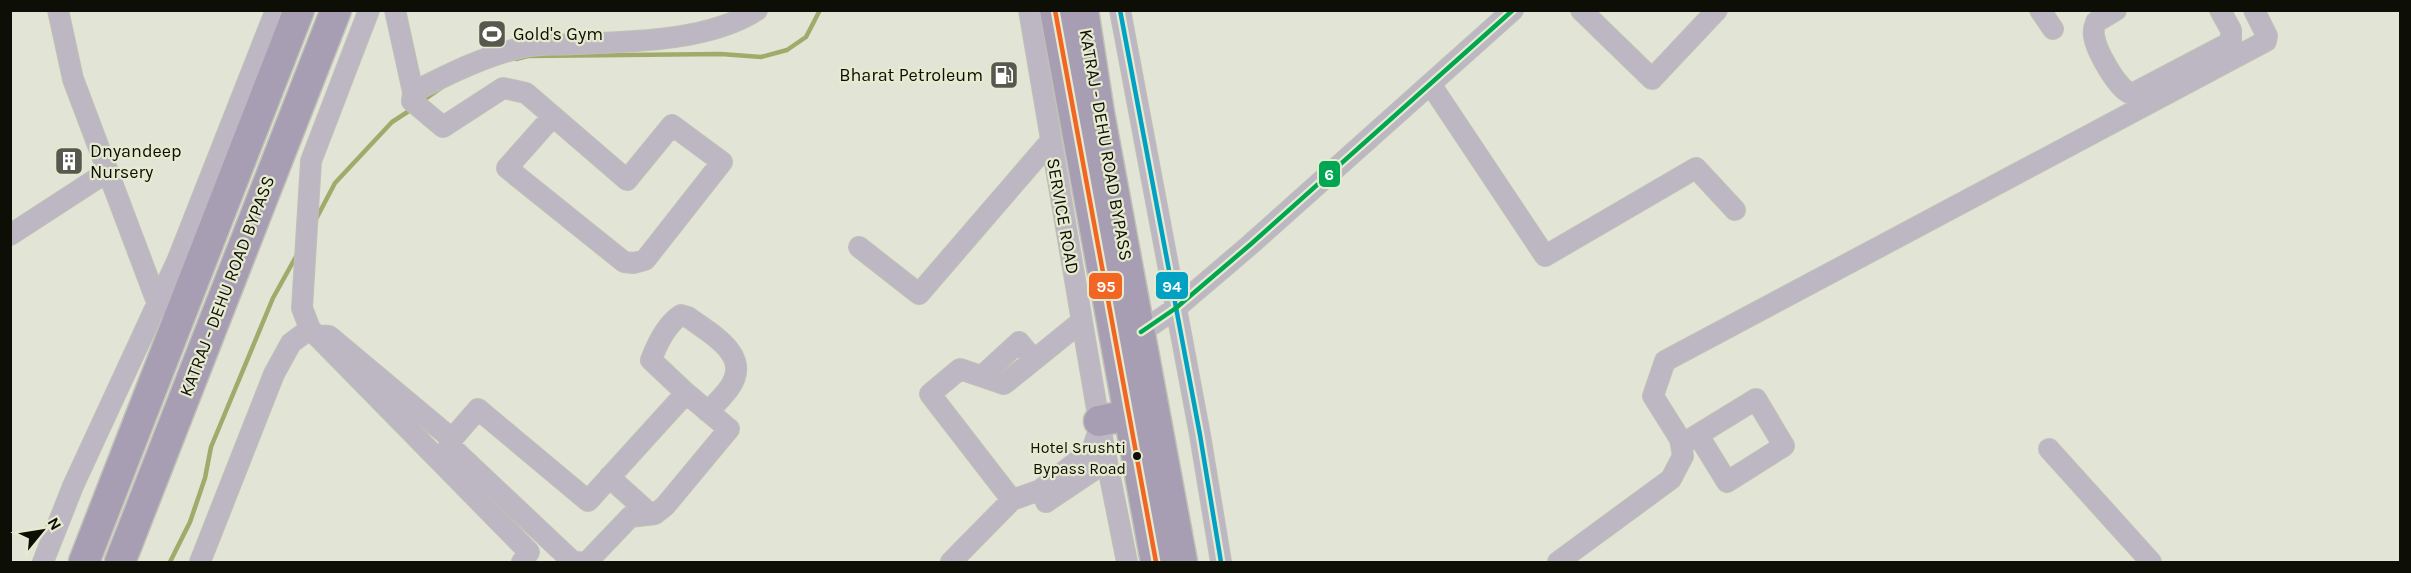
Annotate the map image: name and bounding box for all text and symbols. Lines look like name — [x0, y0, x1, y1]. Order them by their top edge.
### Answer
sports icon: Gold's Gym — [476, 18, 508, 50]
place label: Gold's Gym — [513, 23, 603, 45]
street label: KATRAJ - DEHU ROAD BYPASS — [1075, 28, 1137, 262]
fuel station icon: Bharat Petroleum — [988, 59, 1020, 91]
place label: Bharat Petroleum — [839, 64, 983, 86]
place label: Dnyandeep Nursery — [90, 140, 182, 183]
building icon: Dnyandeep Nursery — [53, 145, 85, 177]
street label: SERVICE ROAD — [1042, 156, 1084, 276]
line badge: 6 — [1318, 160, 1341, 188]
text: 6 — [1324, 165, 1334, 184]
street label: KATRAJ - DEHU ROAD BYPASS — [175, 173, 279, 399]
line badge: 94 — [1155, 271, 1189, 300]
line badge: 95 — [1088, 272, 1123, 300]
text: 95 — [1096, 277, 1116, 296]
text: 94 — [1162, 277, 1182, 296]
place label: Hotel Srushti Bypass Road — [1030, 438, 1126, 478]
marker: Hotel Srushti Bypass Road — [1131, 450, 1143, 462]
north arrow — [12, 501, 72, 561]
text: N — [43, 514, 66, 533]

